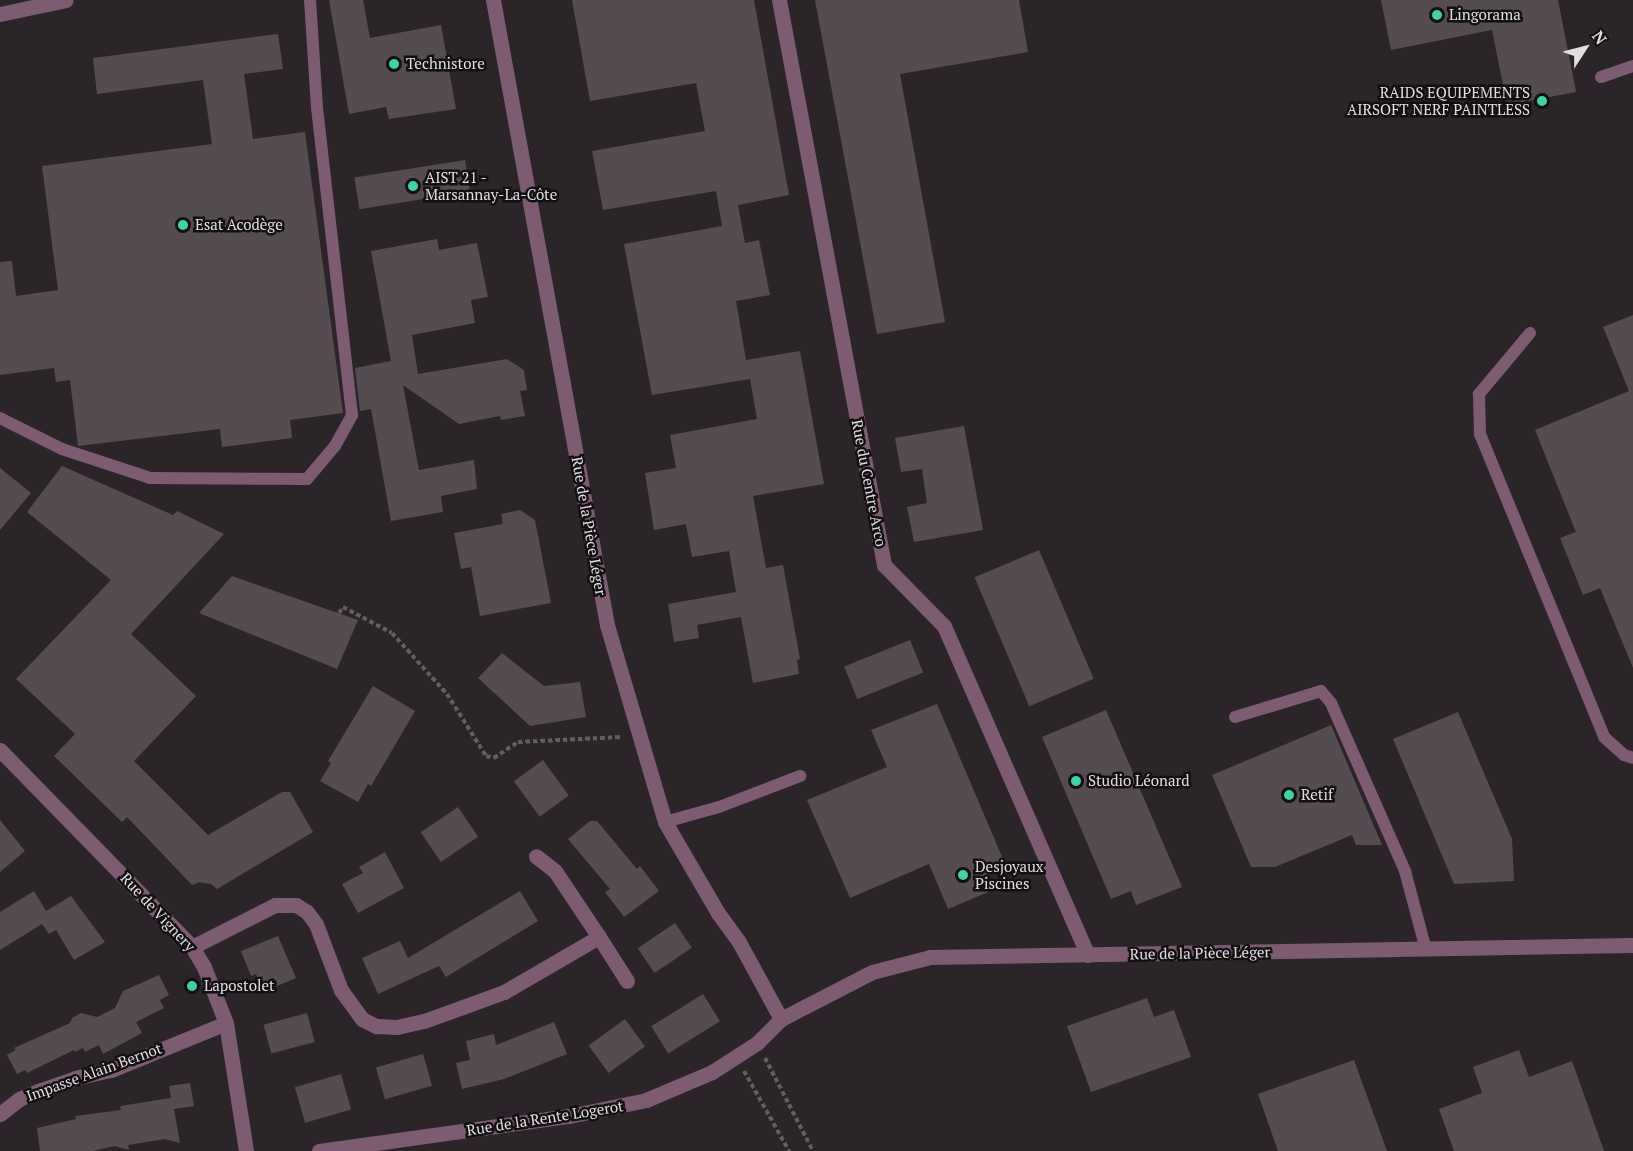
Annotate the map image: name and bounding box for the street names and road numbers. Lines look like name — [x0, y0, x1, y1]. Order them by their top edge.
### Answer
street label: Rue du Centre Arco — [848, 418, 890, 548]
street label: Rue de la Pièce Léger — [568, 455, 610, 597]
street label: Rue de Vignery — [117, 869, 199, 955]
street label: Rue de la Pièce Léger — [1130, 943, 1270, 963]
street label: Impasse Alain Bernot — [24, 1039, 164, 1105]
street label: Rue de la Rente Logerot — [465, 1097, 625, 1139]

